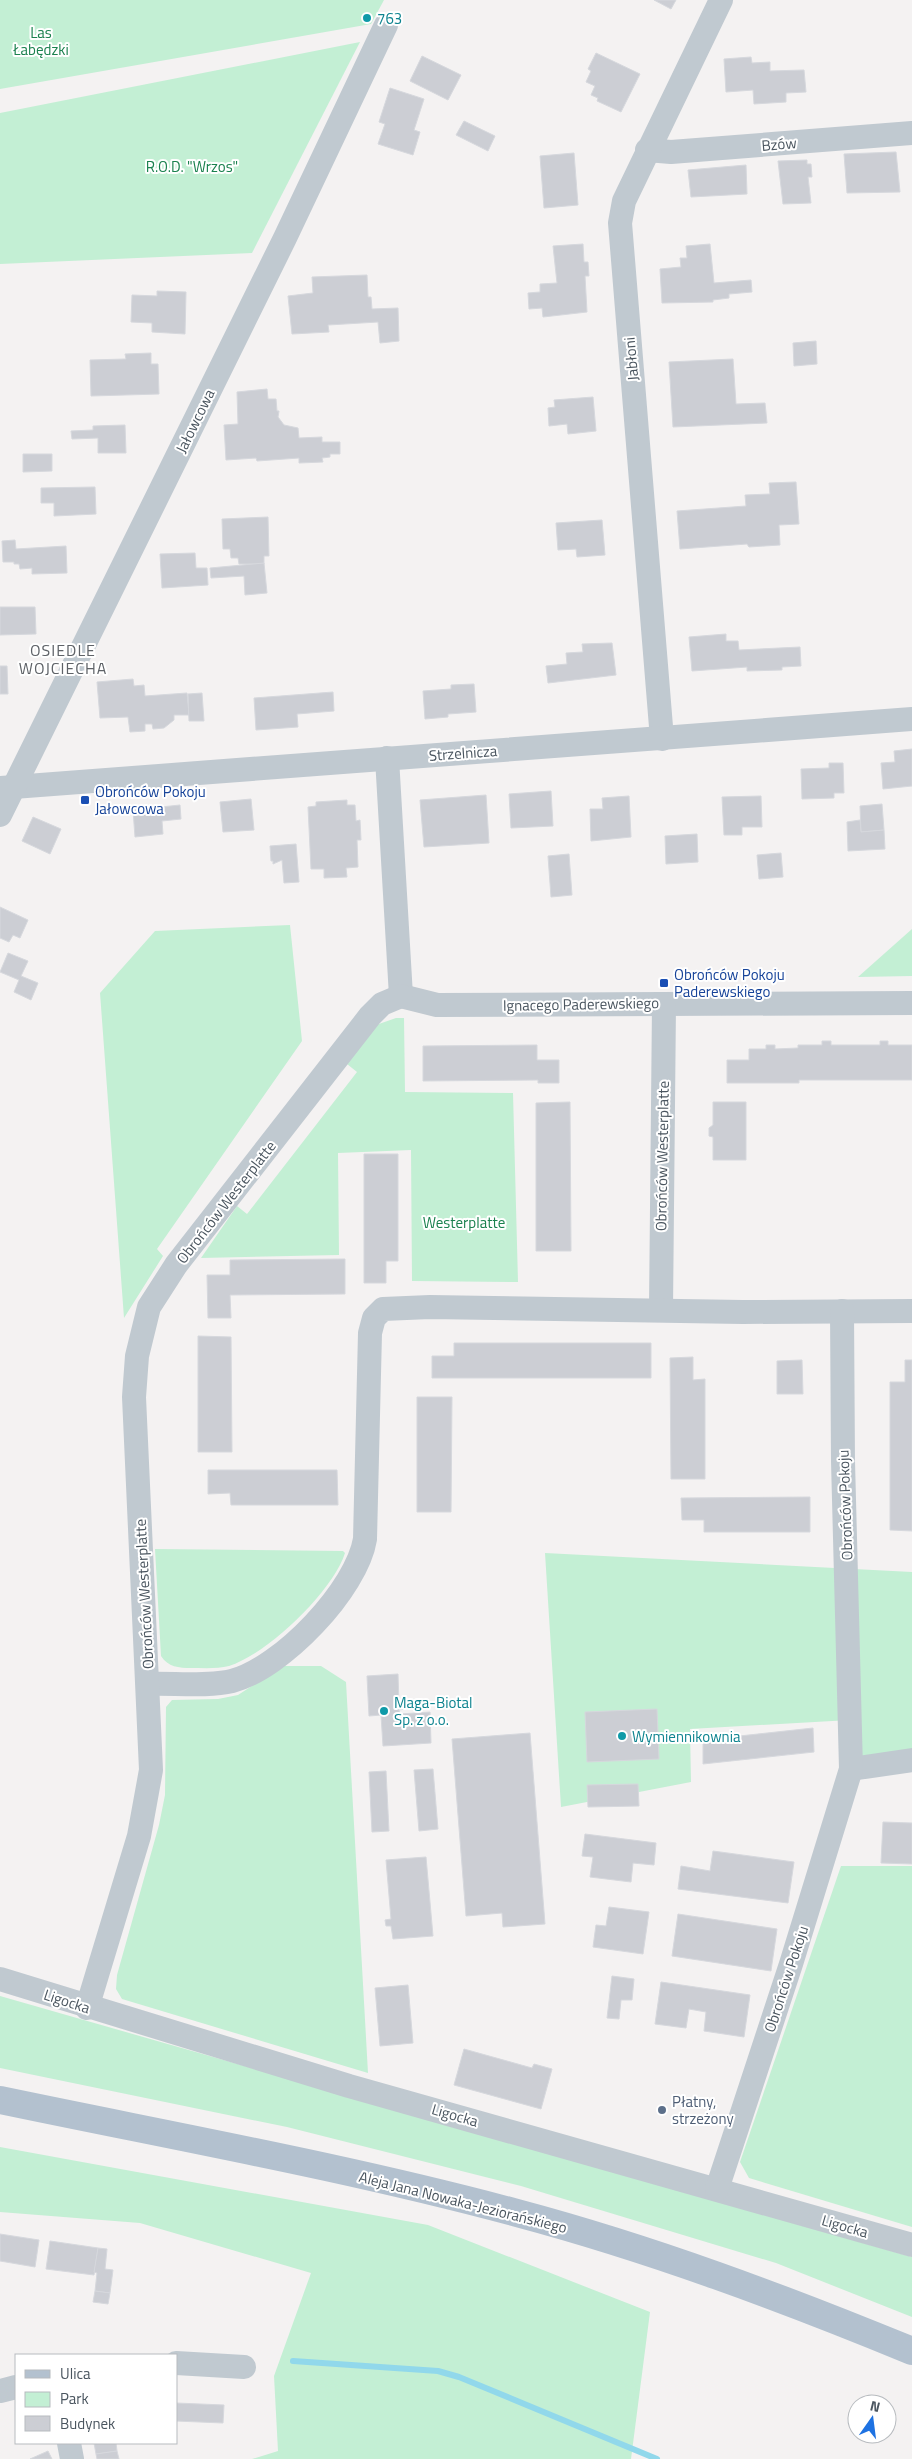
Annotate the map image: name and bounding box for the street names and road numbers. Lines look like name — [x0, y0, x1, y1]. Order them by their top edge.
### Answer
street label: Bzów — [760, 131, 798, 157]
street label: Jabłoni — [618, 336, 644, 382]
street label: Jałowcowa — [170, 385, 221, 457]
street label: Strzelnicza — [428, 739, 498, 767]
street label: Ignacego Paderewskiego — [503, 991, 659, 1017]
street label: Obrońców Westerplatte — [649, 1081, 675, 1231]
street label: Obrońców Westerplatte — [171, 1136, 281, 1268]
street label: Obrońców Pokoju — [832, 1449, 858, 1561]
street label: Obrońców Westerplatte — [129, 1518, 159, 1670]
street label: Obrońców Pokoju — [758, 1923, 814, 2035]
street label: Ligocka — [41, 1983, 94, 2019]
street label: Ligocka — [429, 2097, 481, 2133]
street label: Aleja Jana Nowaka-Jeziorańskiego — [357, 2165, 570, 2239]
street label: Ligocka — [819, 2208, 871, 2244]

